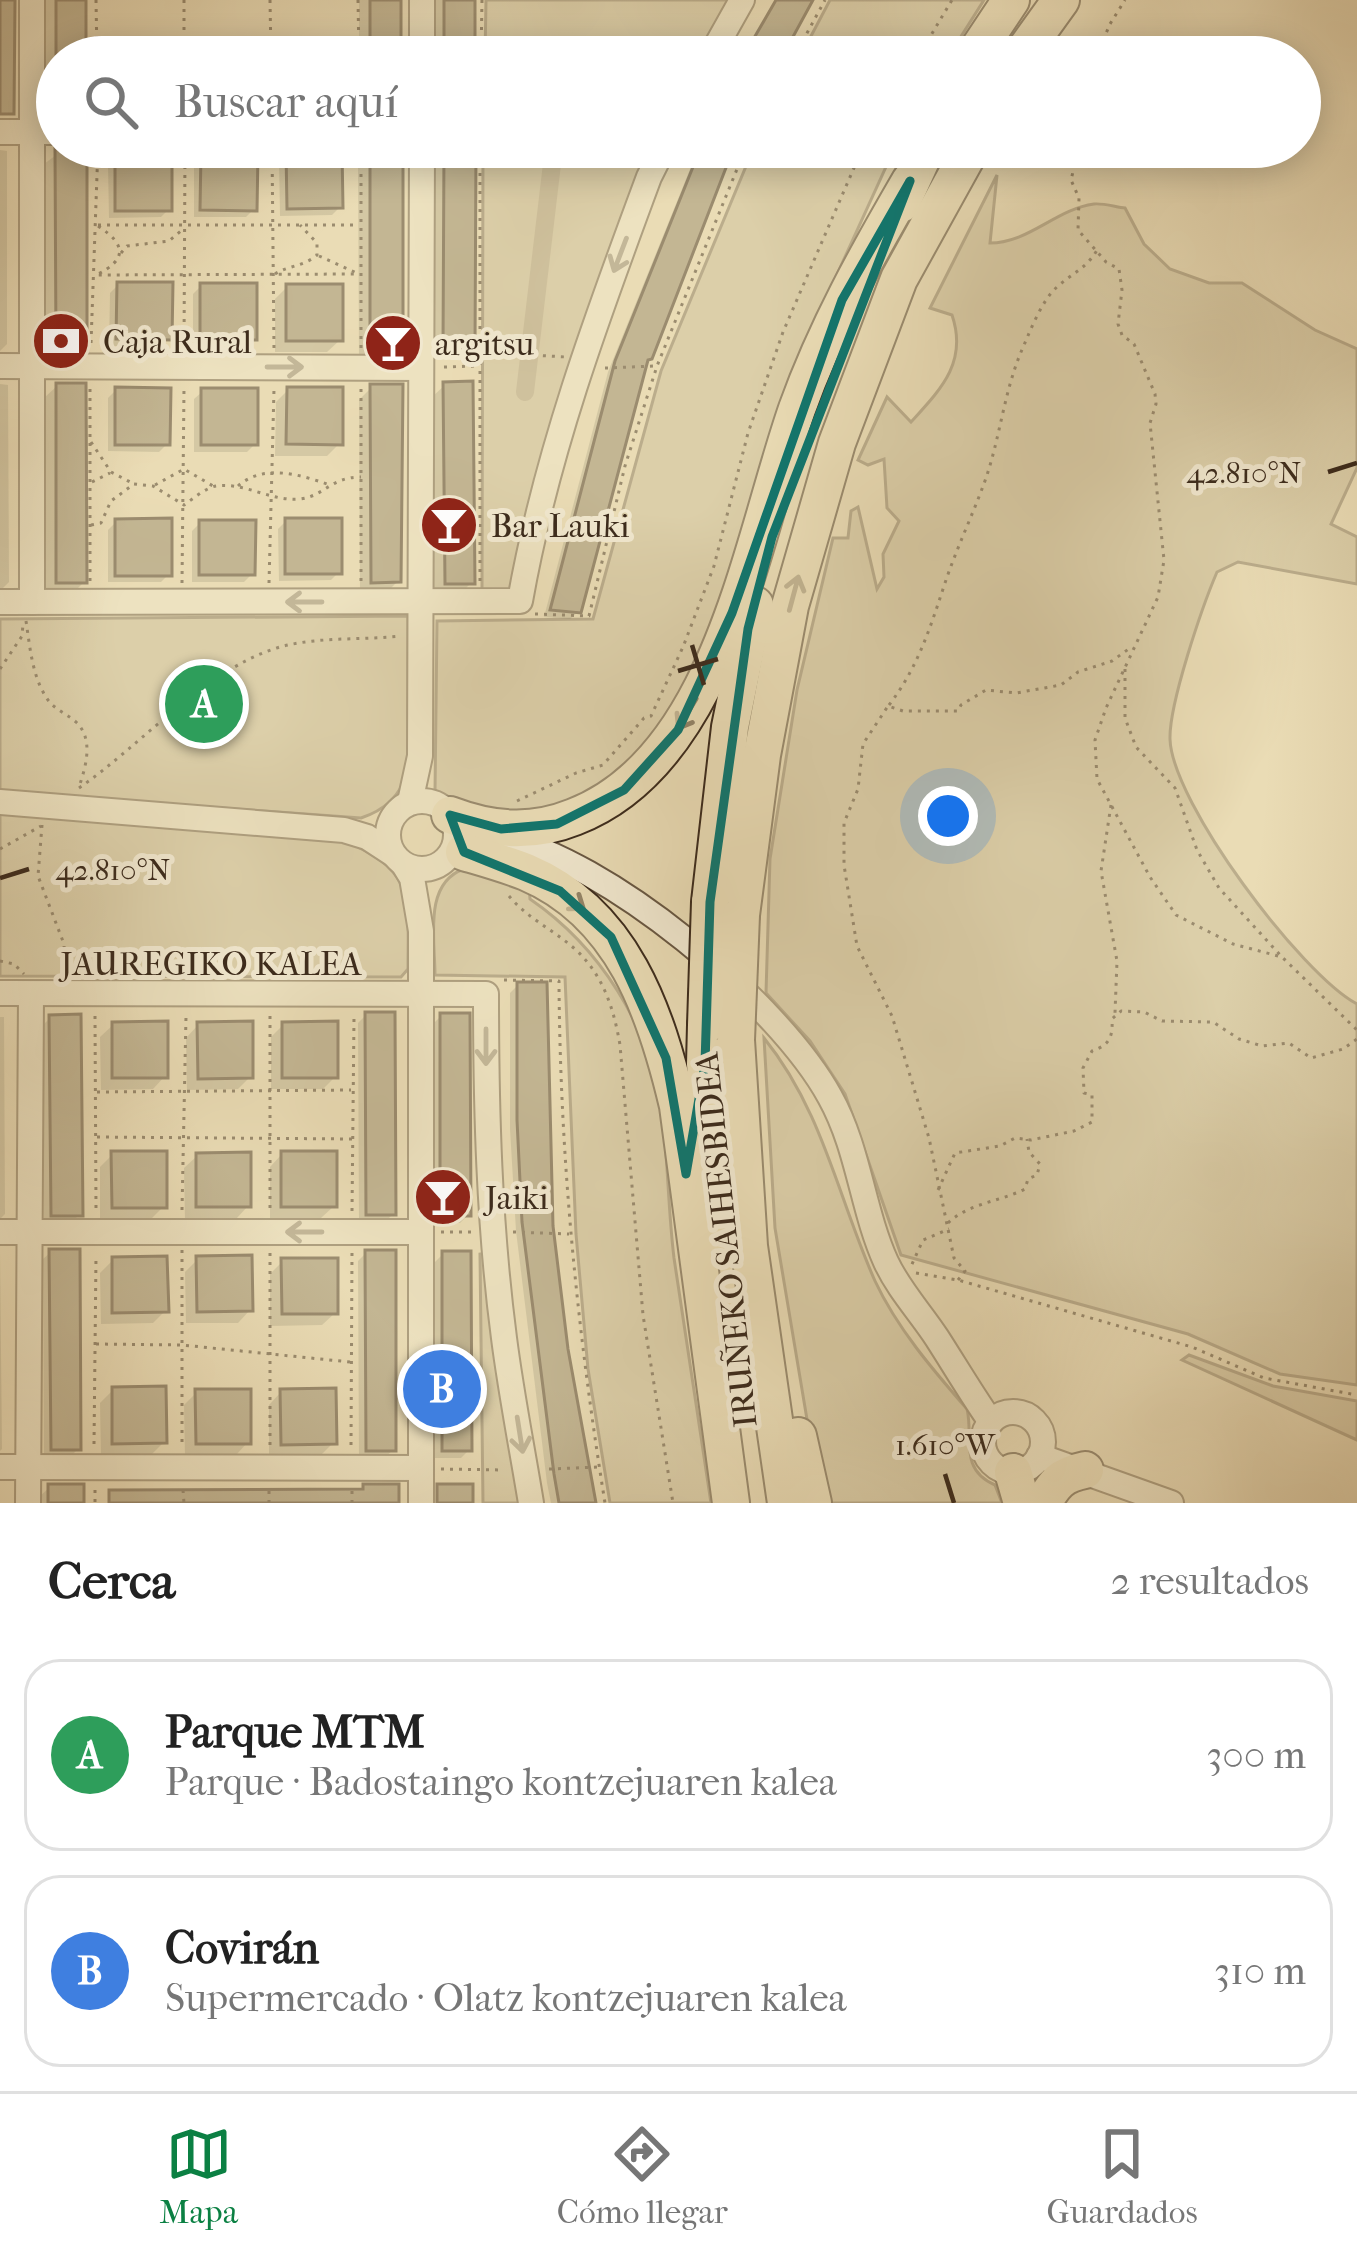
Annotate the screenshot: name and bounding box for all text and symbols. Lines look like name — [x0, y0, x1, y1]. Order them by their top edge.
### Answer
search box — [36, 36, 1321, 168]
icon: search — [78, 69, 144, 135]
text: Buscar aquí — [174, 76, 398, 129]
one-way arrow — [608, 236, 630, 273]
bank icon: Caja Rural — [30, 310, 92, 372]
bar icon: argitsu — [362, 312, 424, 374]
place label: Caja Rural — [103, 323, 252, 362]
place label: argitsu — [435, 325, 534, 364]
one-way arrow — [265, 356, 304, 378]
text: 42.810°N — [1187, 456, 1302, 491]
bar icon: Bar Lauki — [418, 494, 480, 556]
place label: Bar Lauki — [491, 507, 630, 546]
one-way arrow — [785, 575, 807, 613]
one-way arrow — [285, 591, 324, 613]
pin: A — [165, 659, 243, 749]
one-way arrow — [675, 695, 699, 730]
your location — [918, 786, 978, 846]
text: 42.810°N — [56, 853, 171, 888]
one-way arrow — [553, 886, 586, 911]
street label: JAUREGIKO KALEA — [57, 945, 362, 984]
one-way arrow — [475, 1027, 497, 1066]
street label: IRUÑEKO SAIHESBIDEA — [687, 1050, 766, 1430]
bar icon: Jaiki — [412, 1166, 474, 1228]
place label: Jaiki — [482, 1179, 549, 1218]
one-way arrow — [285, 1221, 324, 1244]
pin: B — [403, 1344, 481, 1434]
one-way arrow — [509, 1414, 532, 1453]
text: 1.610°W — [895, 1428, 997, 1463]
text: Cerca — [48, 1551, 175, 1611]
text: 2 resultados — [1111, 1558, 1309, 1604]
text: Parque MTM — [165, 1706, 425, 1759]
text: A — [77, 1732, 103, 1778]
text: 300 m — [1206, 1732, 1306, 1778]
text: Parque · Badostaingo kontzejuaren kalea — [165, 1759, 837, 1805]
text: Covirán — [165, 1922, 319, 1975]
text: B — [77, 1948, 103, 1994]
text: 310 m — [1214, 1948, 1306, 1994]
text: Supermercado · Olatz kontzejuaren kalea — [165, 1975, 847, 2021]
tab: Mapa — [159, 2121, 238, 2232]
tab: Cómo llegar — [557, 2121, 728, 2232]
tab: Guardados — [1047, 2121, 1198, 2232]

